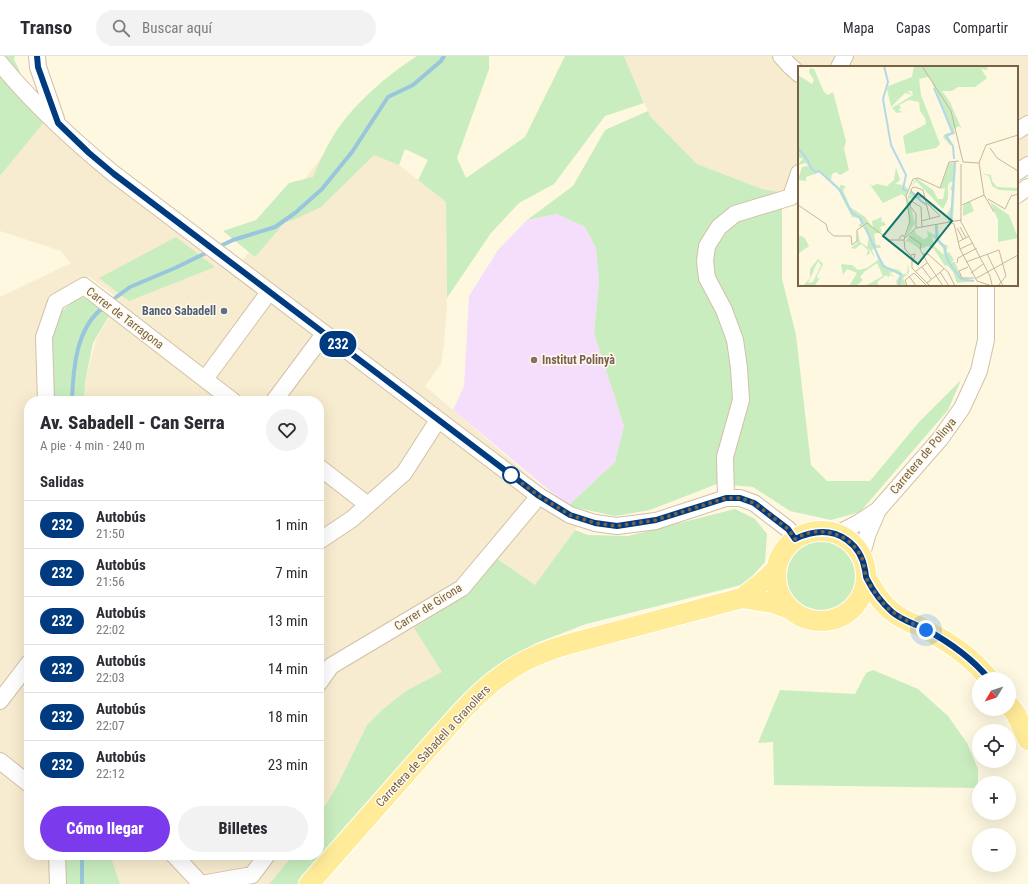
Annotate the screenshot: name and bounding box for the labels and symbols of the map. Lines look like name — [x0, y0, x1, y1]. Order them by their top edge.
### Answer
inset map — [798, 66, 1018, 286]
street label: Carrer de Tarragona — [83, 284, 167, 352]
place label: Banco Sabadell — [142, 304, 216, 318]
marker: Banco Sabadell — [219, 306, 229, 316]
line badge: 232 — [315, 331, 361, 357]
place label: Institut Polinyà — [542, 353, 615, 367]
marker: Institut Polinyà — [529, 355, 539, 365]
street label: Carretera de Polinya — [887, 415, 959, 497]
unlabelled marker — [502, 466, 520, 484]
street label: Carrer de Girona — [392, 581, 465, 633]
your location — [916, 620, 936, 640]
north arrow — [972, 672, 1016, 716]
street label: Carretera de Sabadell a Granollers — [373, 682, 493, 810]

